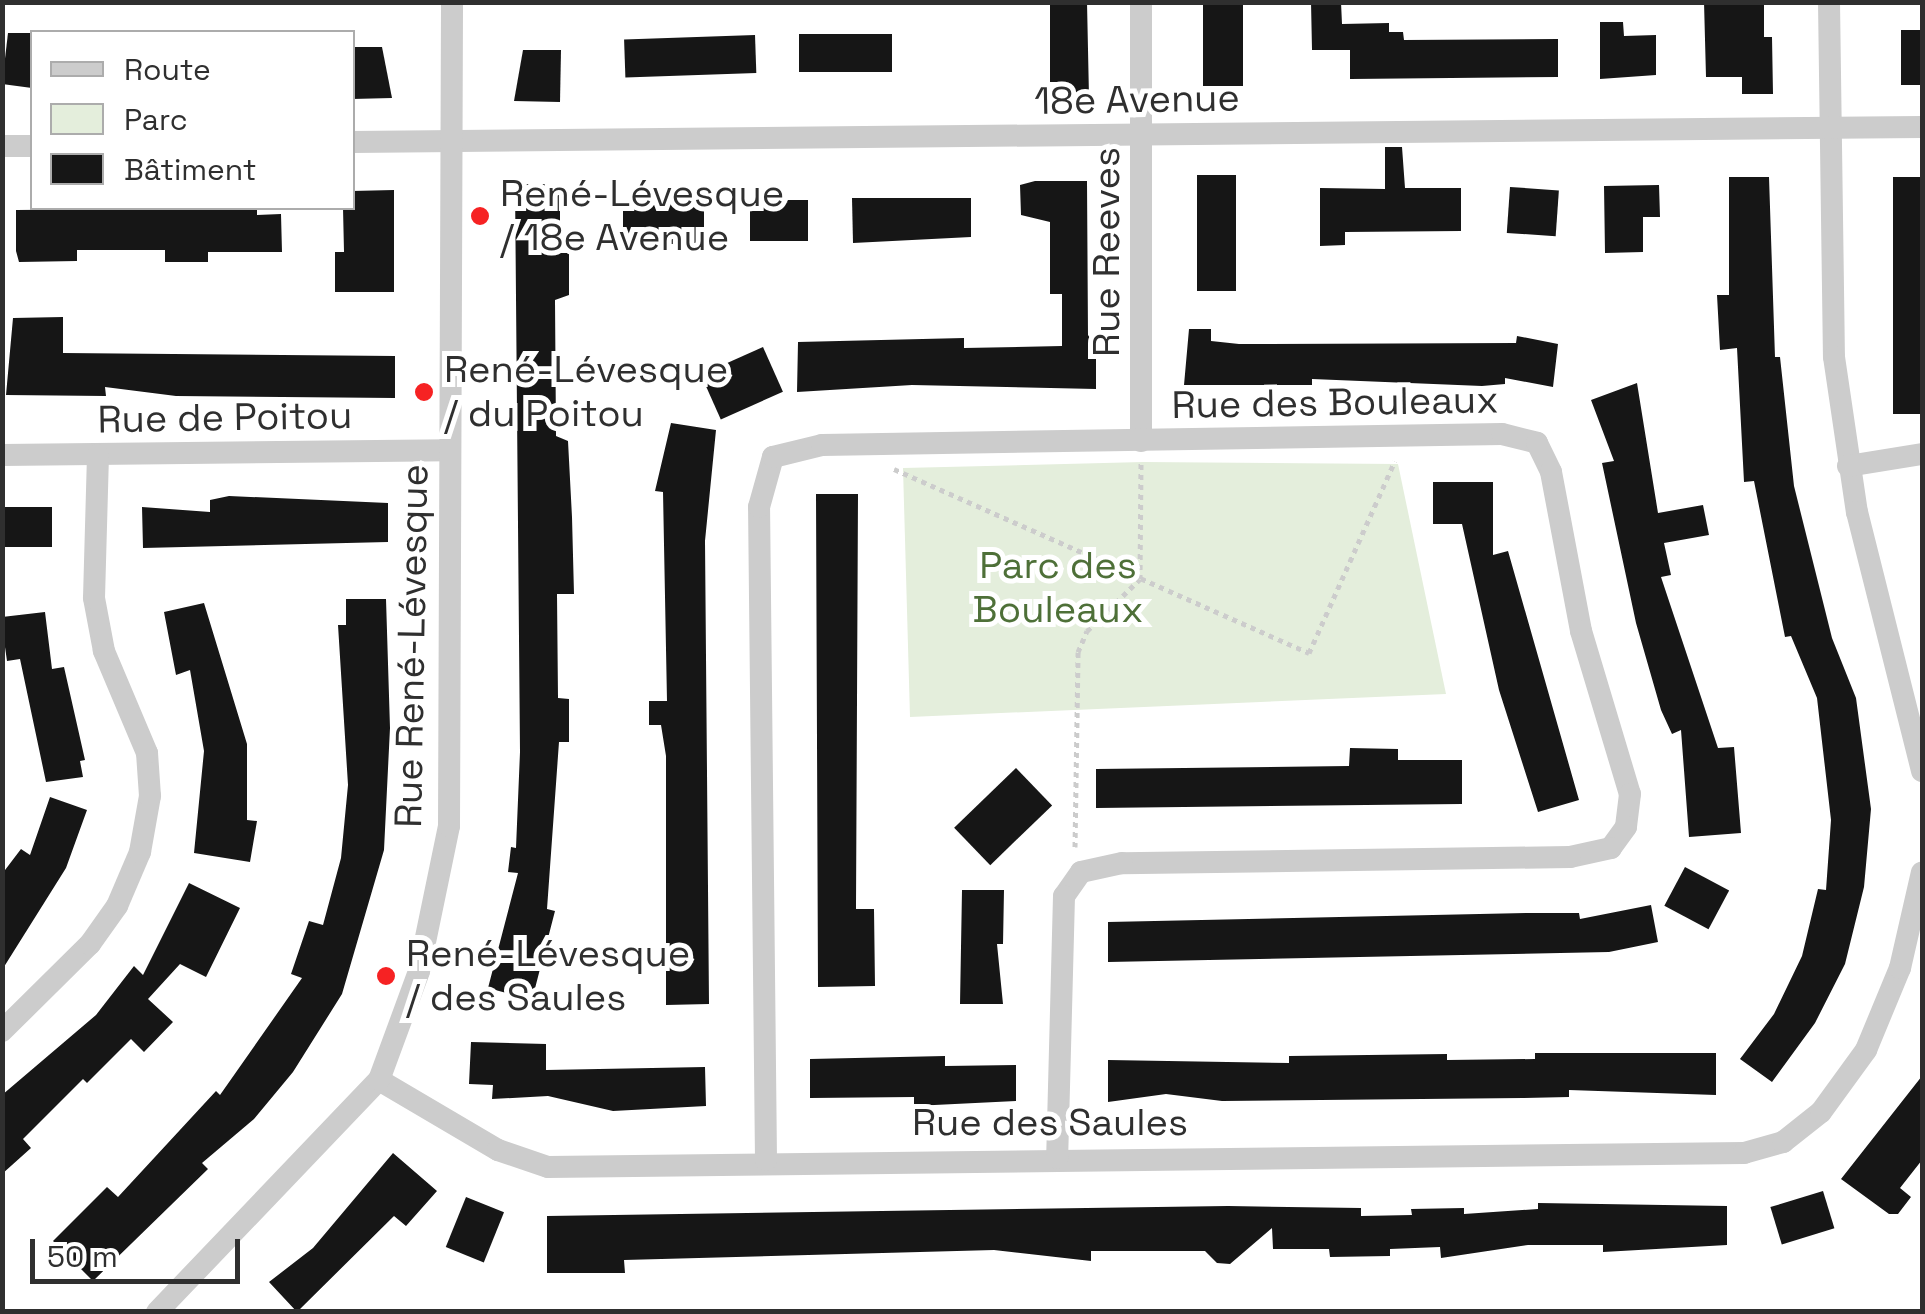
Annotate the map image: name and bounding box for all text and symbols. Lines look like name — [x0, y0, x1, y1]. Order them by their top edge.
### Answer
legend — [30, 30, 355, 210]
text: Route — [124, 50, 211, 89]
street label: 18e Avenue — [1034, 75, 1240, 125]
text: Parc — [124, 100, 188, 139]
street label: Rue Reeves — [1084, 147, 1130, 357]
text: Bâtiment — [124, 150, 257, 189]
place label: René-Lévesque / 18e Avenue — [500, 171, 784, 260]
marker: René-Lévesque / 18e Avenue — [469, 205, 491, 227]
place label: René-Lévesque / du Poitou — [444, 347, 728, 436]
street label: Rue des Bouleaux — [1171, 377, 1499, 429]
marker: René-Lévesque / du Poitou — [413, 381, 435, 403]
street label: Rue de Poitou — [97, 393, 353, 443]
street label: Rue René-Lévesque — [386, 464, 438, 828]
park label: Parc des Bouleaux — [973, 543, 1143, 632]
place label: René-Lévesque / des Saules — [406, 931, 690, 1021]
marker: René-Lévesque / des Saules — [375, 965, 397, 987]
street label: Rue des Saules — [912, 1100, 1188, 1146]
scale bar — [35, 1219, 245, 1281]
text: 50 m — [47, 1237, 118, 1276]

